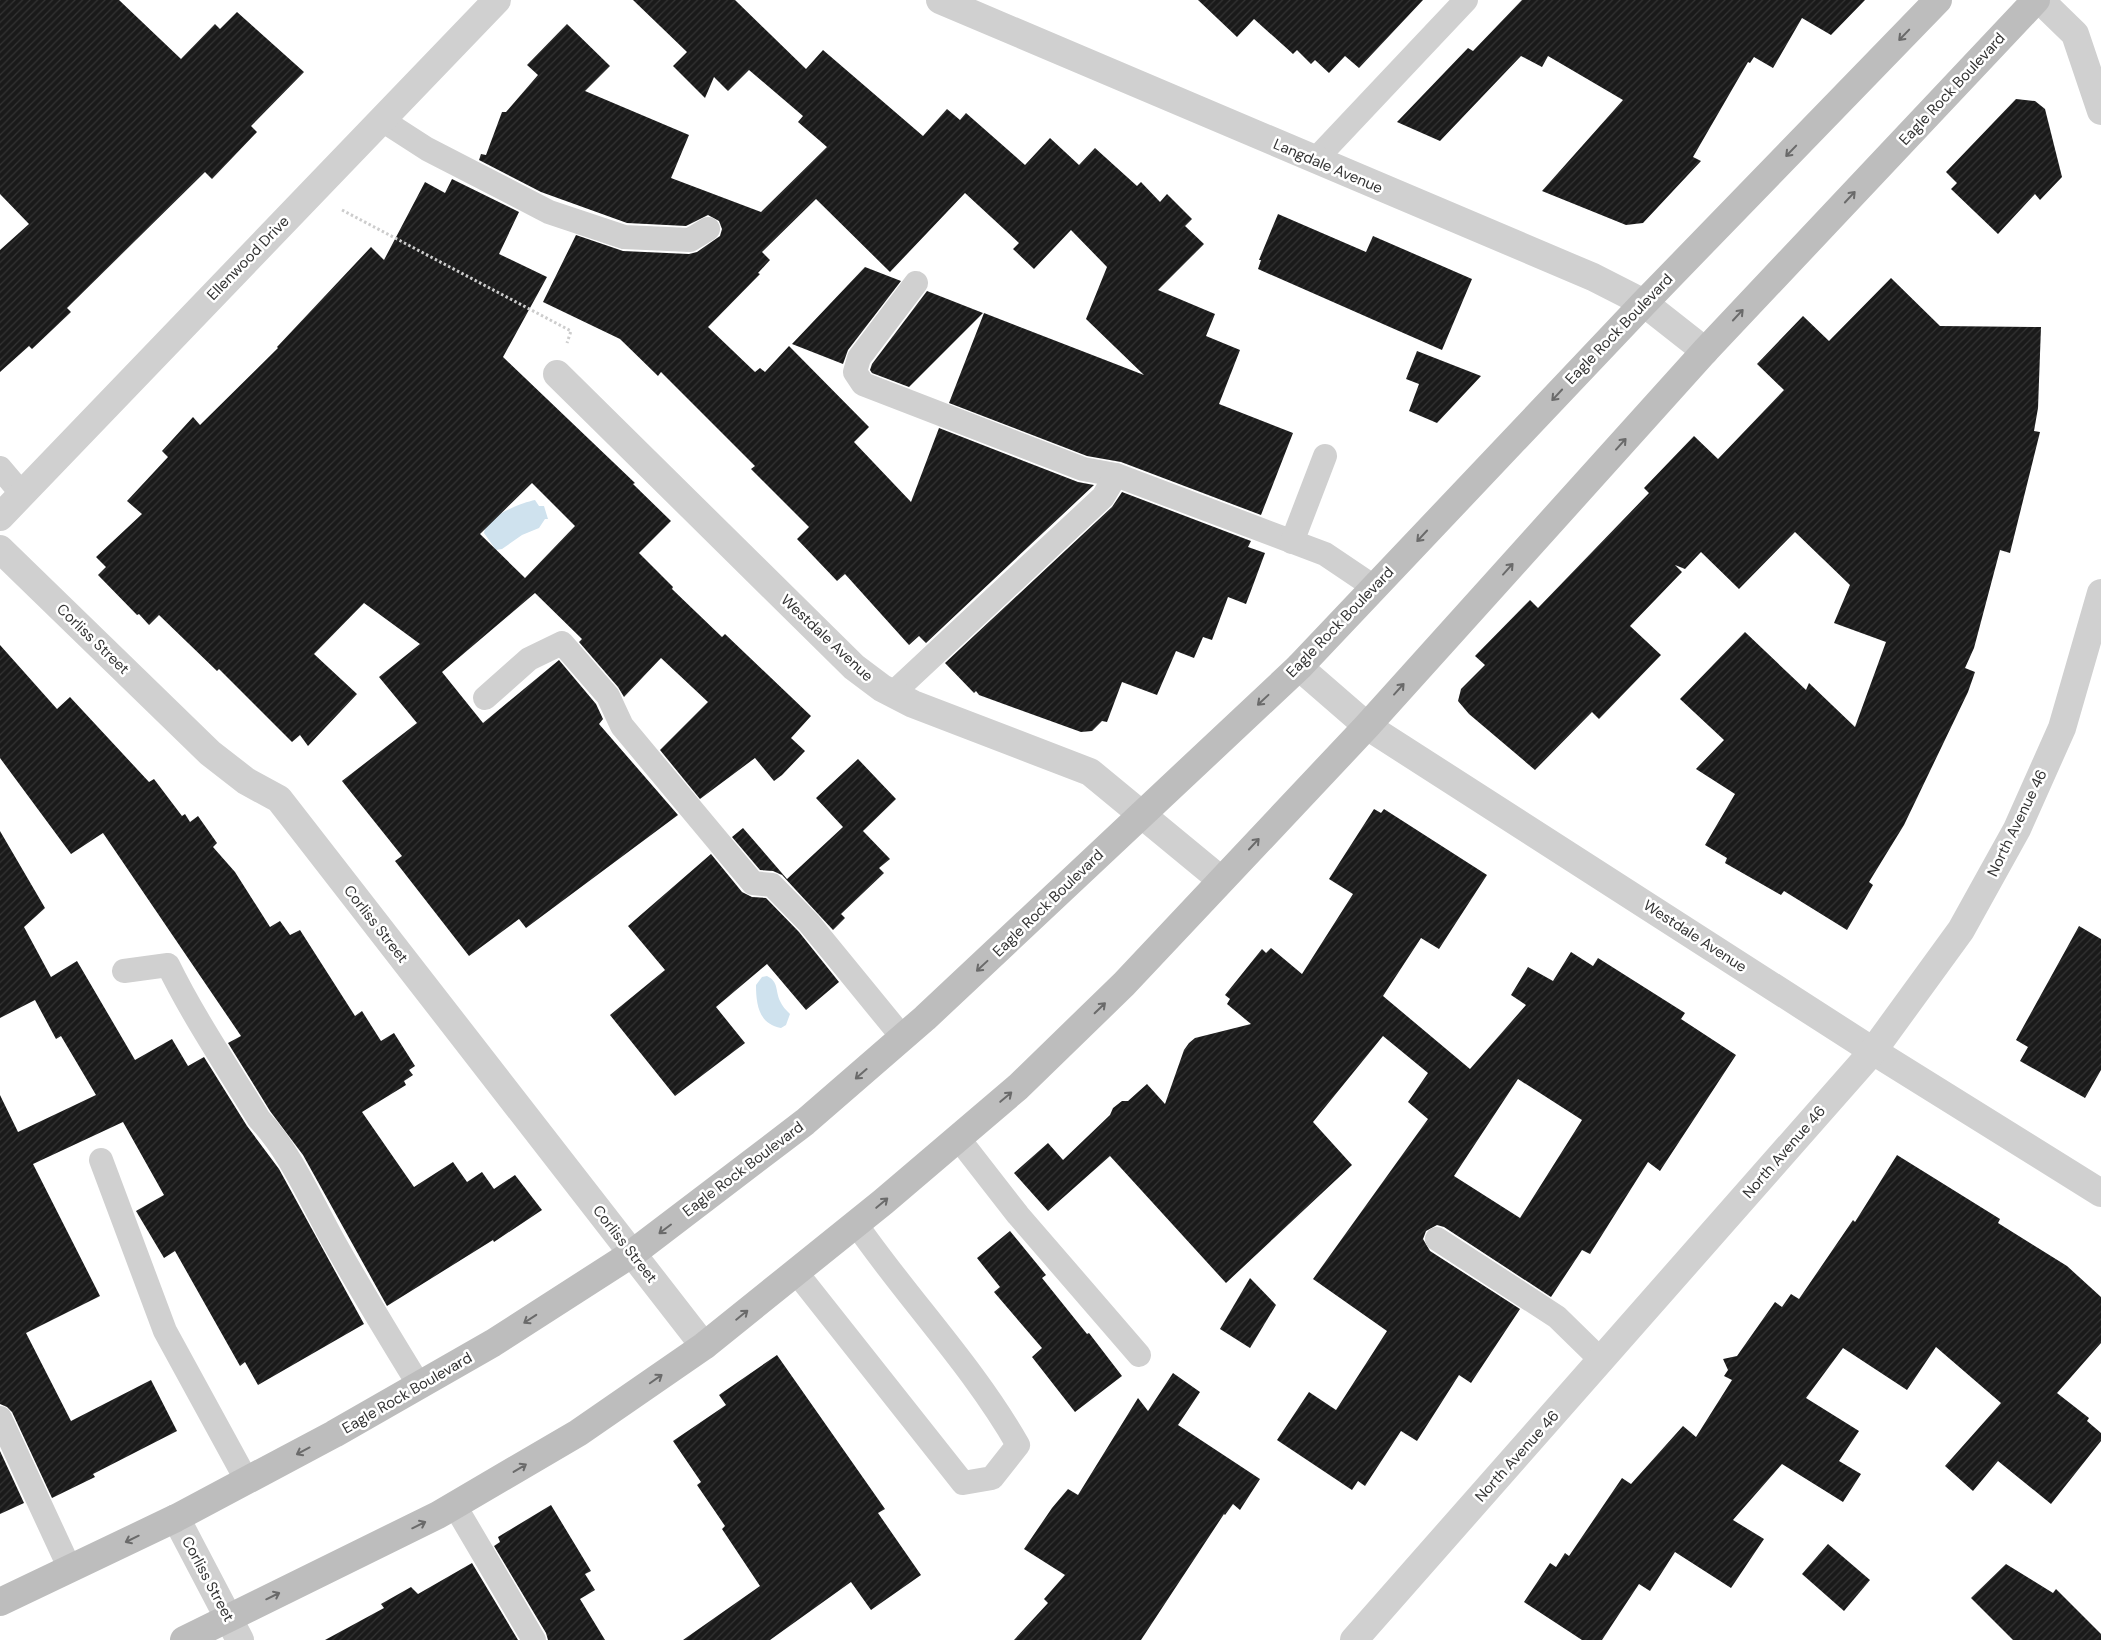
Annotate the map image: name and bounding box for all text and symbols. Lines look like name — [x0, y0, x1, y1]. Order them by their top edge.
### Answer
street label: Eagle Rock Boulevard — [1895, 28, 2009, 150]
one-way arrow — [1898, 29, 1910, 41]
street label: Langdale Avenue — [1270, 134, 1386, 198]
one-way arrow — [1785, 145, 1797, 158]
one-way arrow — [1844, 191, 1856, 204]
street label: Ellenwood Drive — [203, 211, 293, 305]
street label: Eagle Rock Boulevard — [1561, 269, 1677, 389]
one-way arrow — [1732, 309, 1744, 322]
one-way arrow — [1551, 388, 1563, 401]
one-way arrow — [1615, 437, 1627, 450]
one-way arrow — [1416, 530, 1428, 542]
street label: Eagle Rock Boulevard — [1282, 562, 1398, 682]
one-way arrow — [1502, 562, 1514, 575]
street label: Westdale Avenue — [776, 590, 878, 686]
street label: Corliss Street — [52, 599, 134, 679]
one-way arrow — [1393, 683, 1405, 696]
one-way arrow — [1257, 694, 1270, 706]
street label: North Avenue 46 — [1982, 766, 2052, 880]
one-way arrow — [1248, 838, 1260, 851]
street label: Eagle Rock Boulevard — [988, 845, 1108, 961]
street label: Corliss Street — [339, 881, 413, 967]
street label: Westdale Avenue — [1639, 895, 1751, 977]
one-way arrow — [975, 960, 988, 972]
one-way arrow — [1094, 1002, 1106, 1014]
one-way arrow — [854, 1068, 867, 1080]
one-way arrow — [999, 1091, 1012, 1103]
street label: North Avenue 46 — [1738, 1101, 1830, 1203]
street label: Eagle Rock Boulevard — [678, 1117, 808, 1221]
one-way arrow — [875, 1197, 888, 1208]
street label: Corliss Street — [588, 1201, 662, 1287]
one-way arrow — [658, 1224, 672, 1234]
one-way arrow — [735, 1310, 748, 1321]
one-way arrow — [523, 1315, 537, 1325]
street label: Eagle Rock Boulevard — [338, 1348, 476, 1438]
one-way arrow — [649, 1374, 663, 1384]
street label: North Avenue 46 — [1470, 1406, 1564, 1506]
one-way arrow — [296, 1446, 311, 1456]
one-way arrow — [513, 1462, 527, 1472]
one-way arrow — [411, 1520, 426, 1529]
street label: Corliss Street — [177, 1533, 239, 1625]
one-way arrow — [125, 1535, 140, 1544]
one-way arrow — [265, 1591, 280, 1601]

